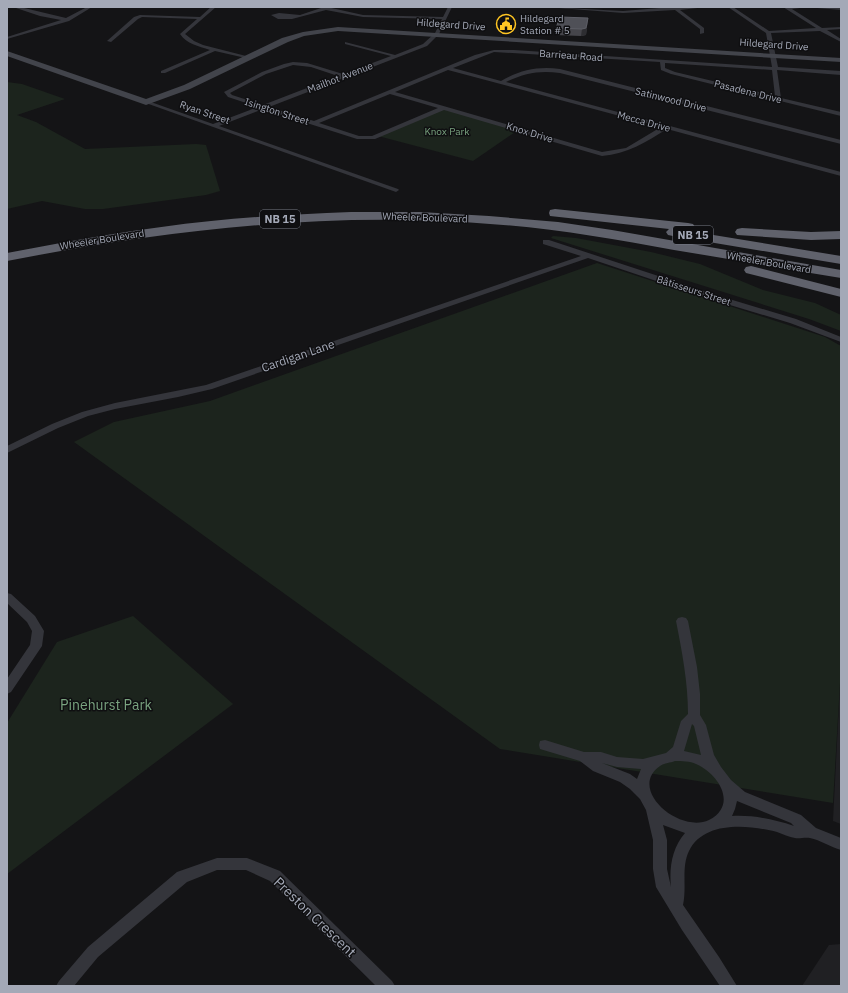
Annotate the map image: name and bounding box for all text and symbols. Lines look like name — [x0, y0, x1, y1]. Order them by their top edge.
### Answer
place label: Hildegard Station # 5 — [520, 12, 570, 37]
public building icon: Hildegard Station # 5 — [495, 13, 517, 35]
street label: Hildegard Drive — [416, 16, 486, 33]
street label: Hildegard Drive — [739, 36, 809, 53]
street label: Barrieau Road — [539, 47, 603, 64]
street label: Mailhot Avenue — [306, 59, 375, 96]
street label: Pasadena Drive — [713, 77, 784, 106]
street label: Satinwood Drive — [634, 84, 708, 115]
street label: Isington Street — [243, 95, 311, 128]
street label: Ryan Street — [178, 98, 232, 127]
street label: Mecca Drive — [616, 108, 672, 135]
street label: Knox Drive — [505, 119, 555, 146]
park label: Knox Park — [424, 125, 470, 138]
road number: NB 15 — [260, 210, 300, 228]
street label: Wheeler Boulevard — [382, 210, 468, 225]
street label: Wheeler Boulevard — [59, 226, 145, 253]
road number: NB 15 — [673, 226, 713, 244]
street label: Wheeler Boulevard — [726, 249, 812, 276]
street label: Bâtisseurs Street — [655, 272, 733, 309]
street label: Cardigan Lane — [259, 336, 337, 375]
park label: Pinehurst Park — [60, 696, 153, 714]
street label: Preston Crescent — [270, 873, 360, 961]

